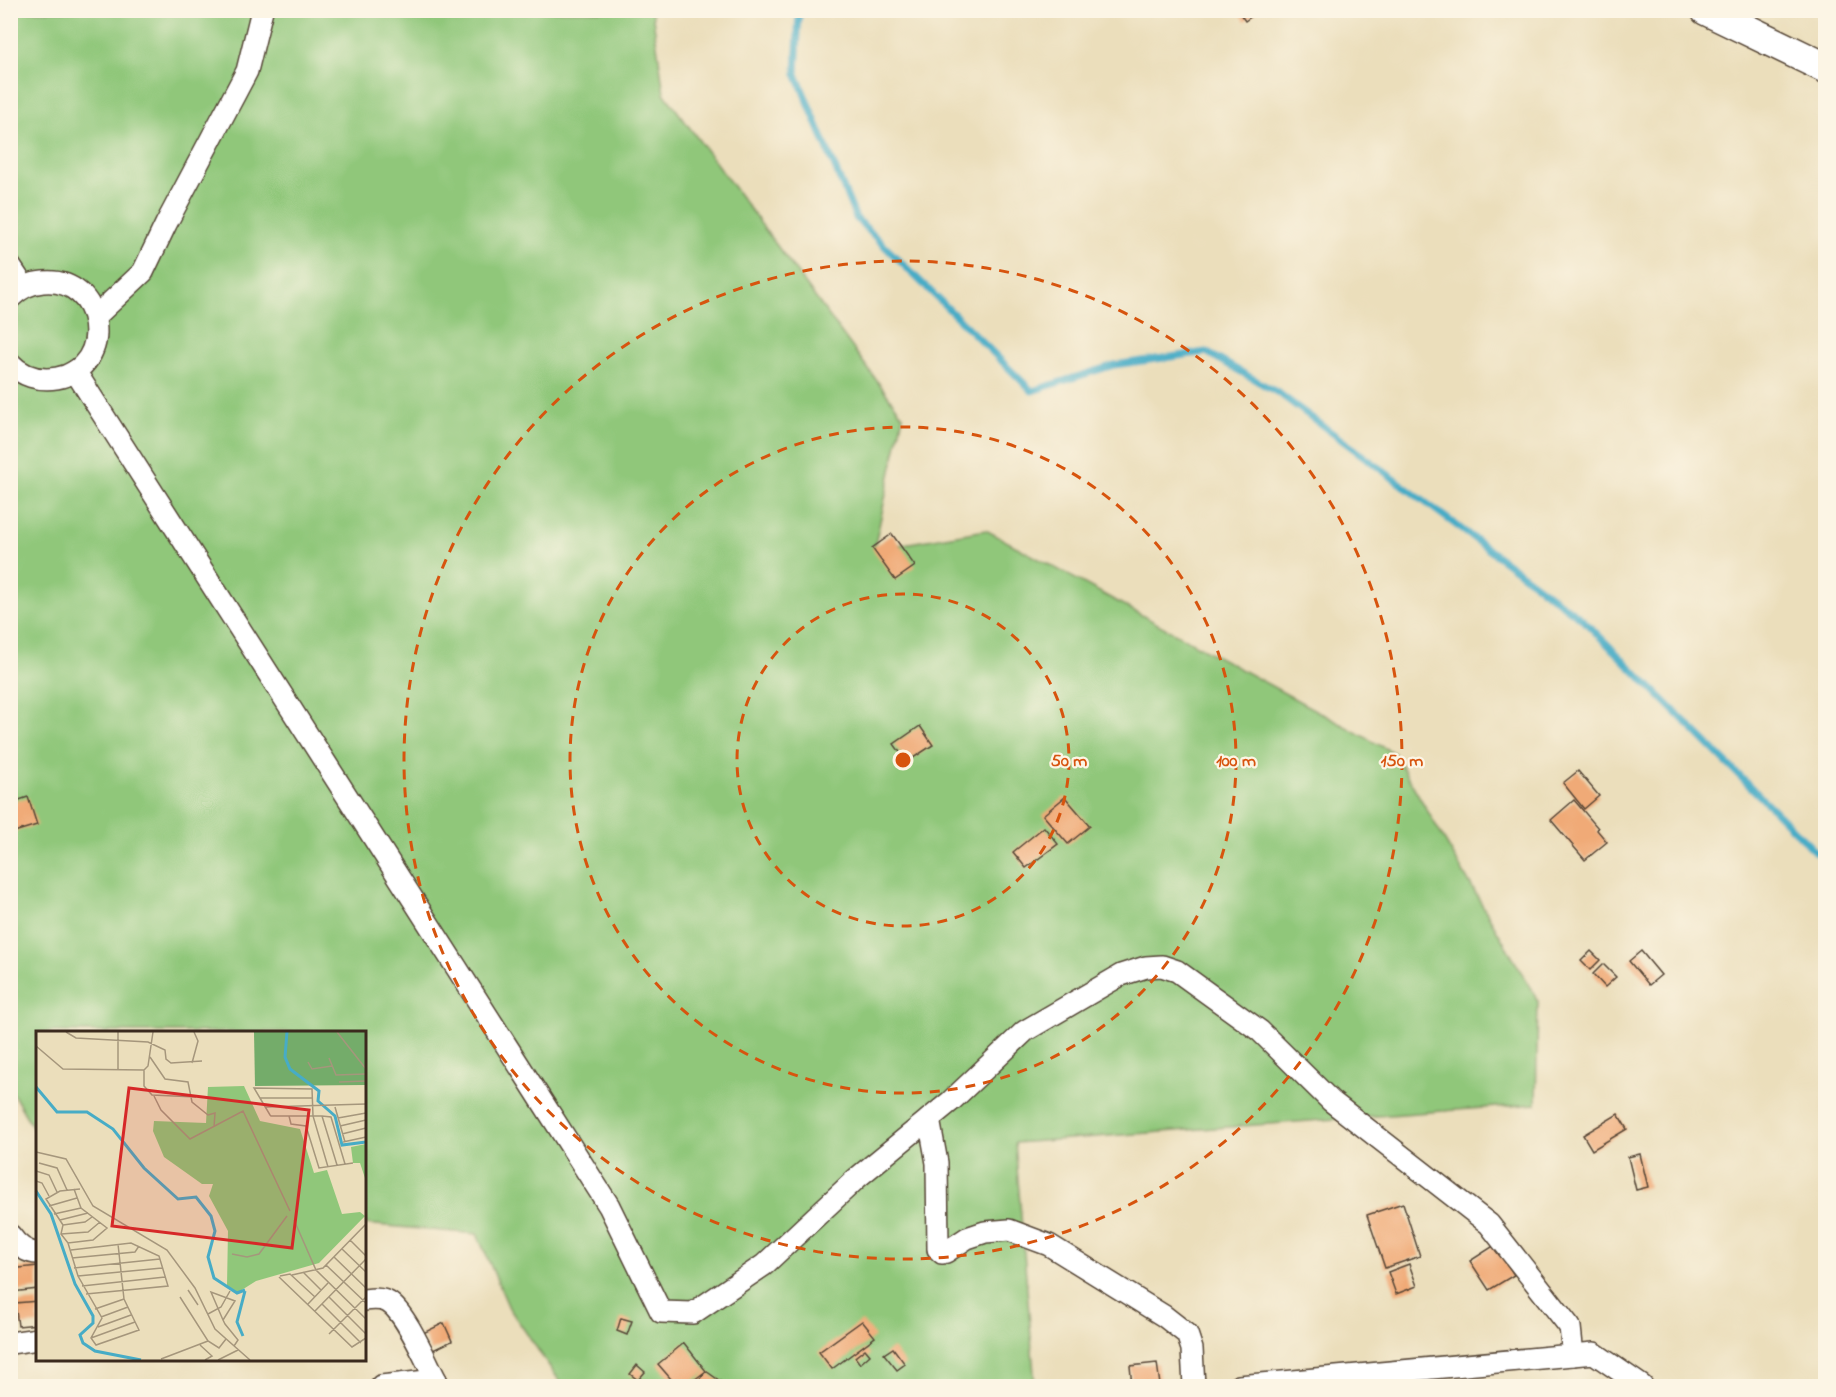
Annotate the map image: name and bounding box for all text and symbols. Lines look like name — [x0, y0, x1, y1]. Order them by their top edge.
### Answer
text: 50 m — [1051, 749, 1087, 775]
text: 100 m — [1216, 749, 1256, 775]
text: 150 m — [1381, 749, 1423, 775]
centre of rings — [893, 750, 913, 770]
inset map — [36, 1031, 366, 1361]

